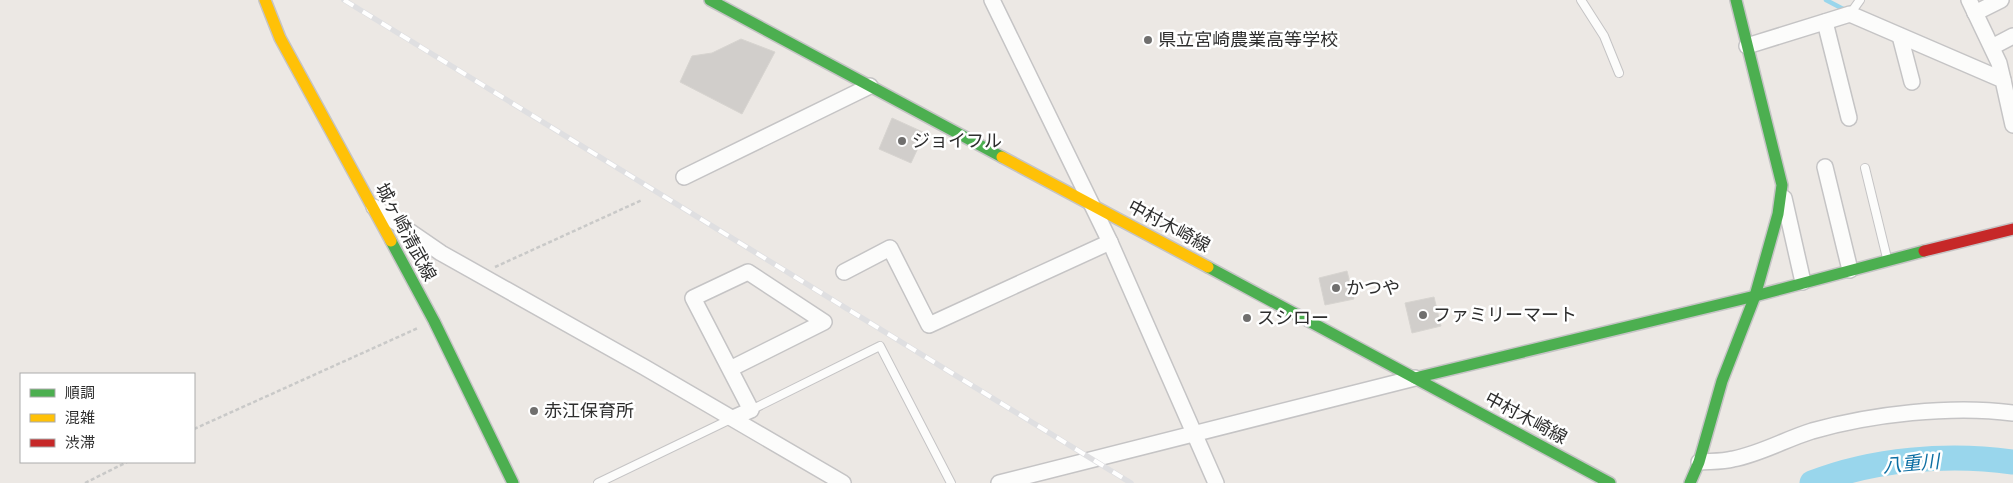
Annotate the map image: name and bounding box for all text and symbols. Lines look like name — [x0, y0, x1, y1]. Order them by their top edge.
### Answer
place label: 県立宮崎農業高等学校 — [1158, 29, 1338, 51]
marker: 県立宮崎農業高等学校 — [1142, 34, 1154, 46]
place label: ジョイフル — [912, 130, 1002, 152]
marker: ジョイフル — [896, 135, 908, 147]
street label: 城ヶ崎清武線 — [371, 179, 441, 285]
street label: 中村木崎線 — [1124, 195, 1214, 257]
place label: かつや — [1346, 277, 1400, 299]
marker: かつや — [1330, 282, 1342, 294]
place label: ファミリーマート — [1433, 304, 1577, 326]
place label: スシロー — [1257, 307, 1329, 329]
marker: ファミリーマート — [1417, 309, 1429, 321]
marker: スシロー — [1241, 312, 1253, 324]
legend — [20, 373, 195, 463]
text: 順調 — [65, 384, 95, 402]
street label: 中村木崎線 — [1481, 387, 1571, 449]
place label: 赤江保育所 — [544, 400, 634, 422]
marker: 赤江保育所 — [528, 405, 540, 417]
text: 混雑 — [65, 409, 95, 427]
text: 渋滞 — [65, 434, 95, 452]
water label: 八重川 — [1882, 449, 1942, 477]

